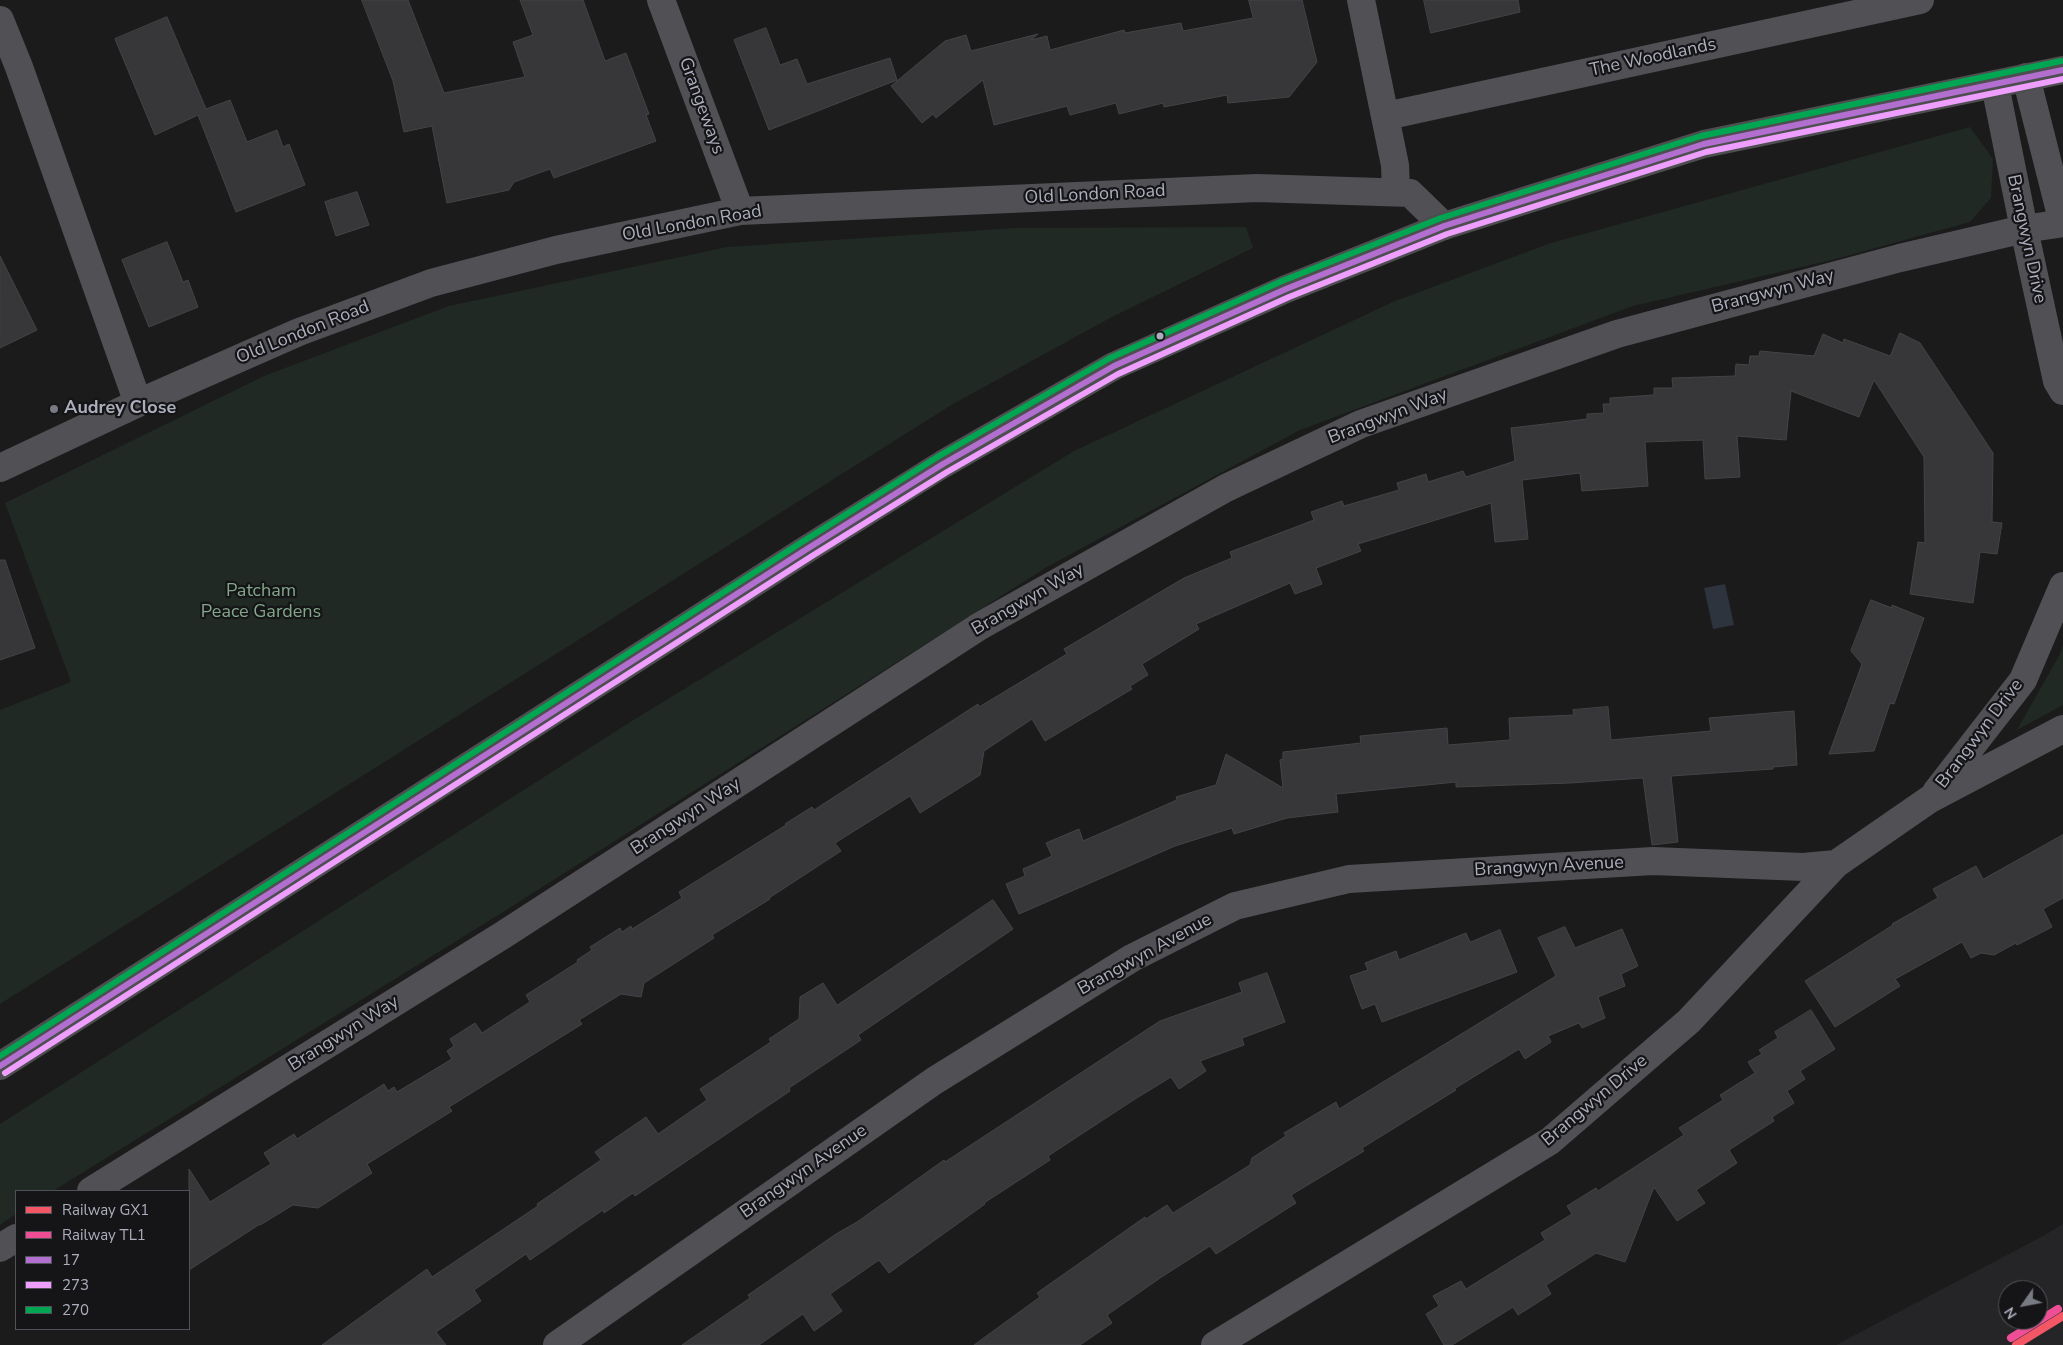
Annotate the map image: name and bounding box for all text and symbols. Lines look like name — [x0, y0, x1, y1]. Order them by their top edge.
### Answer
street label: The Woodlands — [1588, 34, 1718, 82]
street label: Grangeways — [674, 55, 728, 157]
street label: Brangwyn Drive — [2002, 173, 2050, 305]
street label: Old London Road — [1024, 181, 1166, 209]
street label: Old London Road — [621, 201, 763, 247]
street label: Brangwyn Way — [1709, 265, 1837, 319]
street label: Old London Road — [233, 297, 373, 369]
unlabelled marker — [1155, 331, 1165, 341]
street label: Brangwyn Way — [1325, 384, 1451, 450]
place label: Audrey Close — [64, 398, 176, 420]
marker: Audrey Close — [48, 403, 60, 415]
street label: Brangwyn Way — [968, 559, 1088, 641]
park label: Patcham Peace Gardens — [201, 581, 321, 624]
street label: Brangwyn Drive — [1932, 675, 2028, 793]
street label: Brangwyn Way — [627, 774, 745, 860]
street label: Brangwyn Avenue — [1474, 852, 1624, 882]
street label: Brangwyn Avenue — [1074, 909, 1216, 1001]
street label: Brangwyn Way — [285, 991, 403, 1077]
street label: Brangwyn Drive — [1538, 1051, 1652, 1151]
street label: Brangwyn Avenue — [737, 1120, 871, 1224]
legend — [15, 1190, 190, 1330]
text: Railway GX1 — [62, 1200, 149, 1220]
text: Railway TL1 — [62, 1225, 146, 1245]
text: 17 — [62, 1250, 80, 1270]
text: 273 — [62, 1275, 89, 1295]
north arrow — [1998, 1280, 2048, 1330]
text: 270 — [62, 1300, 89, 1320]
text: N — [2000, 1303, 2022, 1322]

